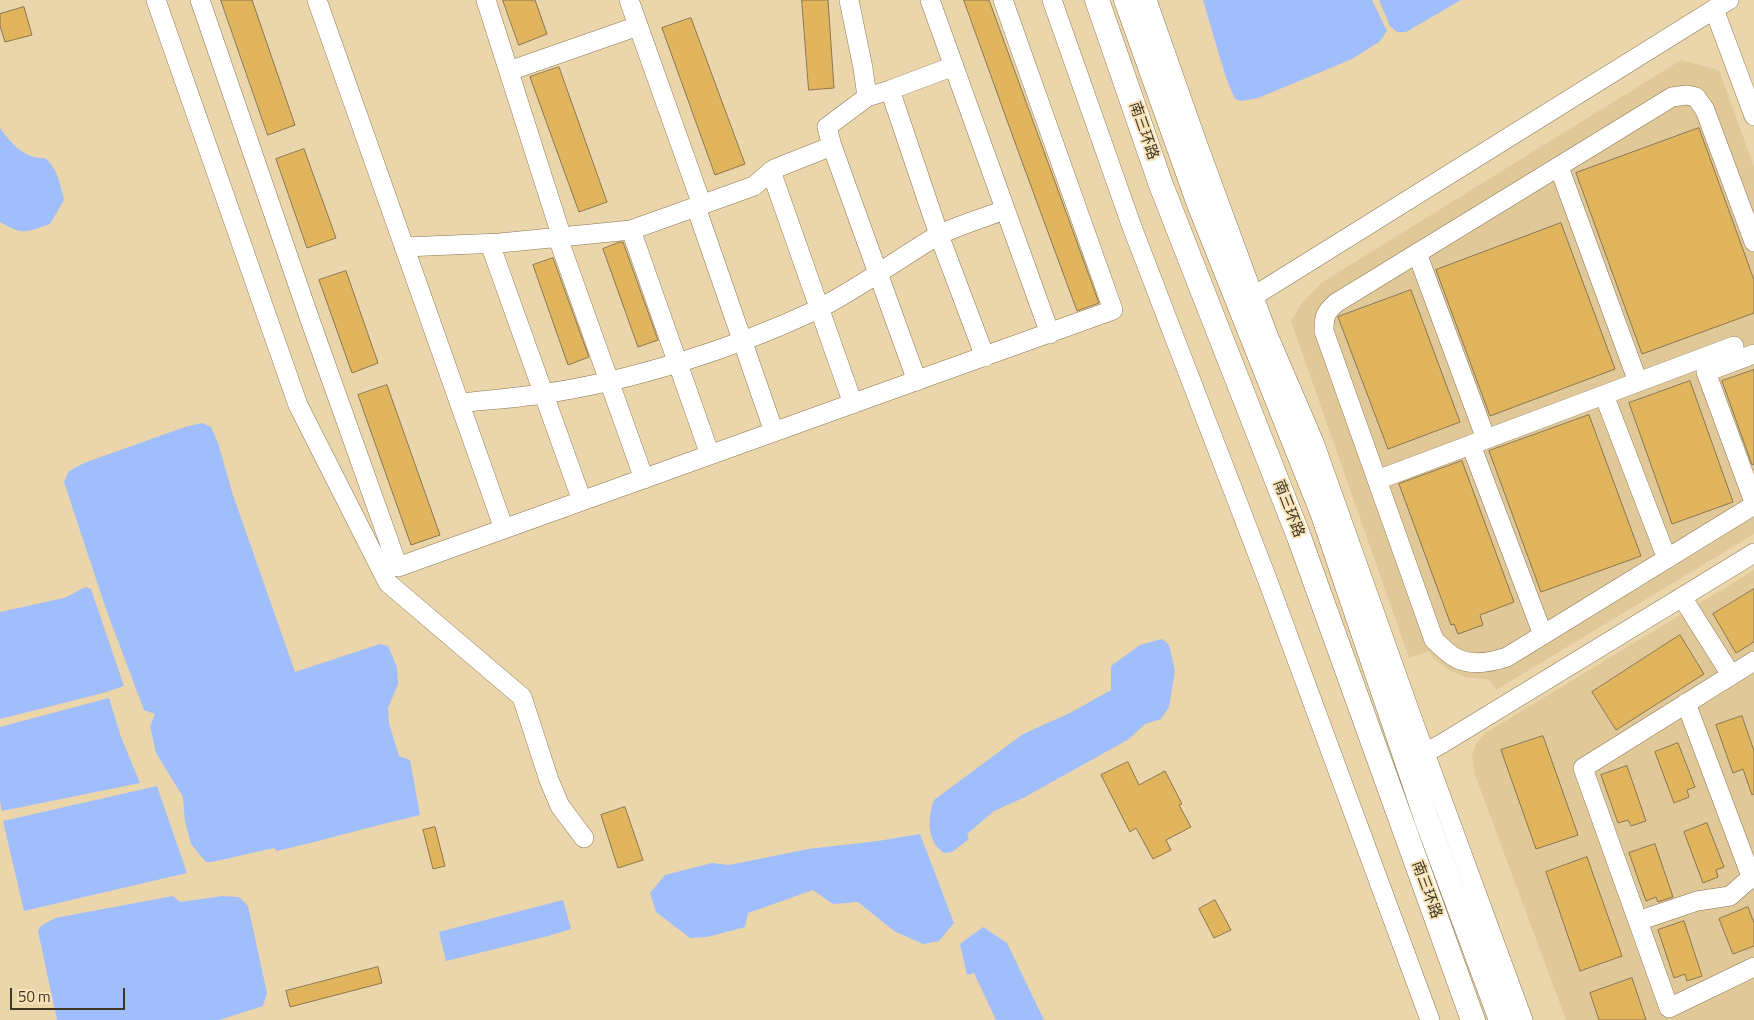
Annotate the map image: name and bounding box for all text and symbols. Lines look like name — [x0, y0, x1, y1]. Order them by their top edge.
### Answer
street label: 南三环路 — [1125, 100, 1161, 162]
street label: 南三环路 — [1269, 478, 1307, 540]
street label: 南三环路 — [1407, 859, 1445, 921]
scale bar — [12, 978, 128, 1010]
text: 50 m — [18, 985, 51, 1008]

